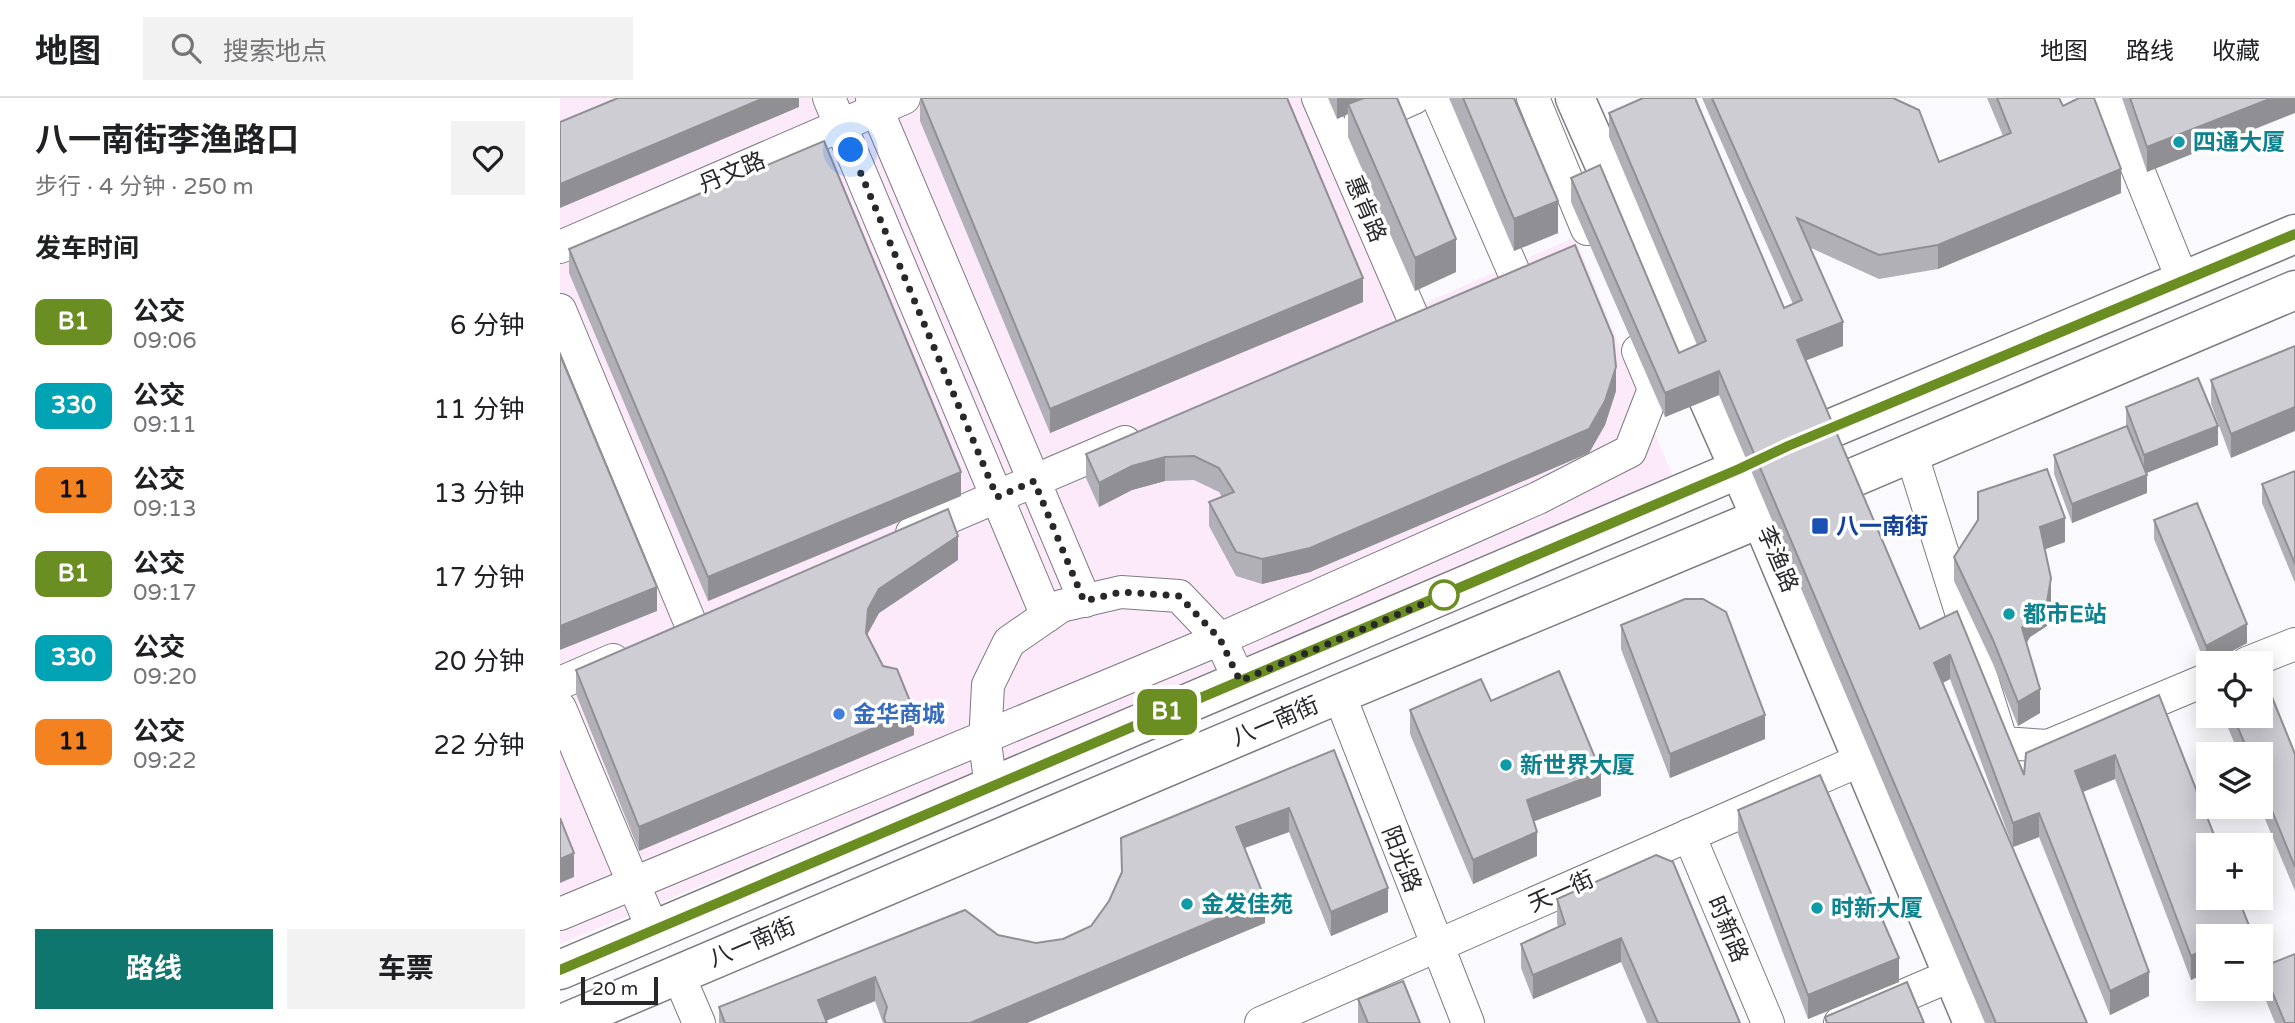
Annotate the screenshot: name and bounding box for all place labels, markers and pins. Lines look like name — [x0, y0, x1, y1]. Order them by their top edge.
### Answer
place label: 四通大厦 — [2193, 129, 2285, 157]
marker: 四通大厦 — [2171, 134, 2187, 150]
place label: 八一南街 — [1836, 513, 1928, 541]
marker: 八一南街 — [1810, 516, 1830, 536]
unlabelled marker — [1429, 580, 1459, 610]
place label: 都市E站 — [2023, 601, 2107, 629]
marker: 都市E站 — [2001, 606, 2017, 622]
place label: 金华商城 — [853, 701, 945, 729]
marker: 金华商城 — [831, 706, 847, 722]
place label: 新世界大厦 — [1520, 752, 1635, 780]
marker: 新世界大厦 — [1498, 757, 1514, 773]
place label: 金发佳苑 — [1201, 891, 1293, 919]
place label: 时新大厦 — [1831, 895, 1923, 923]
marker: 金发佳苑 — [1179, 896, 1195, 912]
marker: 时新大厦 — [1809, 900, 1825, 916]

